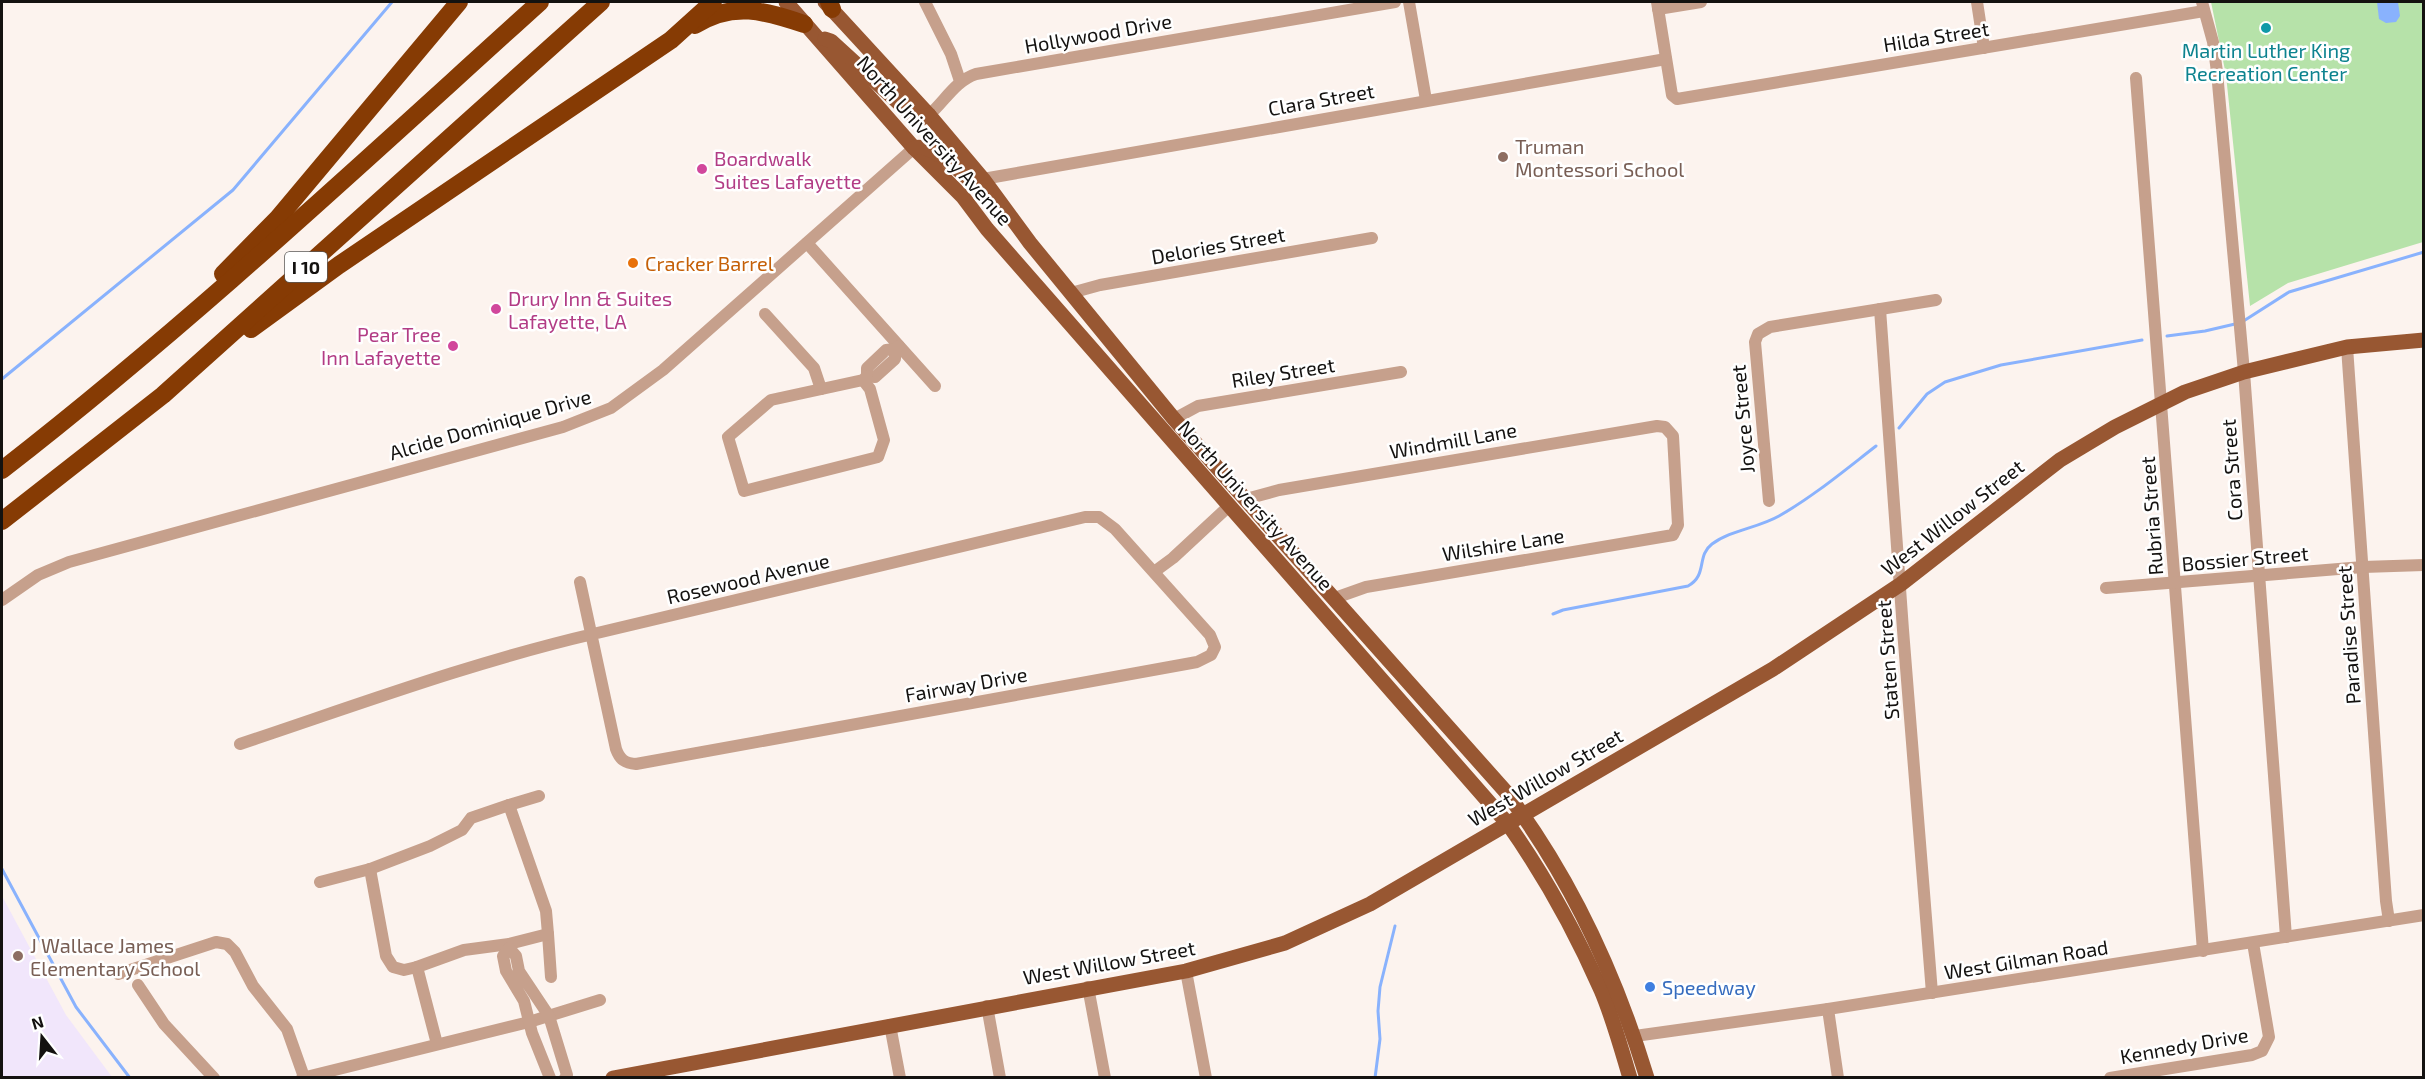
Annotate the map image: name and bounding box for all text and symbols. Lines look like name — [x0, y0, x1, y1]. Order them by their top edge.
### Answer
street label: Hollywood Drive — [1022, 8, 1174, 58]
street label: Hilda Street — [1881, 16, 1991, 56]
marker: Martin Luther King Recreation Center — [2259, 21, 2273, 35]
place label: Martin Luther King Recreation Center — [2182, 38, 2350, 85]
street label: North University Avenue — [852, 50, 1018, 230]
street label: Clara Street — [1266, 78, 1376, 120]
place label: Truman Montessori School — [1515, 134, 1684, 181]
place label: Boardwalk Suites Lafayette — [714, 146, 862, 193]
marker: Truman Montessori School — [1496, 150, 1510, 164]
marker: Boardwalk Suites Lafayette — [695, 162, 709, 176]
street label: Delories Street — [1149, 221, 1287, 269]
place label: Cracker Barrel — [645, 251, 774, 275]
road number: I 10 — [285, 252, 327, 282]
marker: Cracker Barrel — [626, 256, 640, 270]
place label: Drury Inn & Suites Lafayette, LA — [508, 286, 672, 333]
marker: Drury Inn & Suites Lafayette, LA — [489, 302, 503, 316]
place label: Pear Tree Inn Lafayette — [321, 322, 441, 369]
marker: Pear Tree Inn Lafayette — [446, 339, 460, 353]
street label: Riley Street — [1230, 352, 1337, 392]
street label: Joyce Street — [1725, 363, 1759, 474]
street label: Alcide Dominique Drive — [386, 384, 594, 464]
street label: North University Avenue — [1173, 415, 1339, 595]
street label: Windmill Lane — [1387, 417, 1519, 463]
street label: Cora Street — [2215, 418, 2247, 522]
street label: West Willow Street — [1876, 454, 2028, 580]
street label: Rubria Street — [2135, 455, 2167, 576]
street label: Wilshire Lane — [1440, 523, 1566, 565]
street label: Bossier Street — [2180, 540, 2310, 576]
street label: Rosewood Avenue — [664, 548, 832, 608]
street label: Paradise Street — [2331, 564, 2365, 705]
street label: Staten Street — [1871, 599, 1903, 721]
street label: Fairway Drive — [903, 661, 1029, 707]
street label: West Willow Street — [1463, 723, 1627, 831]
place label: J Wallace James Elementary School — [30, 933, 200, 980]
street label: West Gilman Road — [1942, 934, 2110, 984]
street label: West Willow Street — [1021, 935, 1197, 989]
marker: J Wallace James Elementary School — [11, 949, 25, 963]
place label: Speedway — [1662, 975, 1756, 999]
marker: Speedway — [1643, 980, 1657, 994]
north arrow — [12, 1007, 72, 1067]
text: N — [29, 1011, 46, 1033]
street label: Kennedy Drive — [2118, 1022, 2250, 1068]

